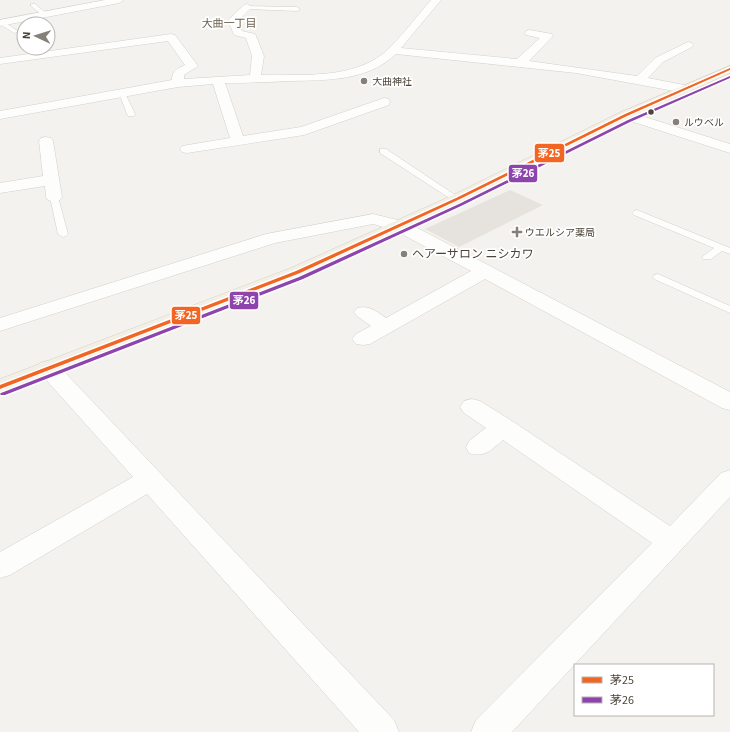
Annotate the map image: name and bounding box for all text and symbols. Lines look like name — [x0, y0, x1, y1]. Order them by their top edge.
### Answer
north arrow — [16, 16, 56, 56]
district label: 大曲一丁目 — [202, 16, 257, 31]
text: N — [19, 31, 34, 40]
place label: 大曲神社 — [372, 75, 412, 89]
marker: 大曲神社 — [359, 76, 369, 86]
unlabelled marker — [646, 107, 656, 117]
place label: ルウベル — [684, 116, 724, 130]
marker: ルウベル — [671, 117, 681, 127]
line badge: 茅25 — [534, 143, 565, 163]
text: 茅25 — [538, 146, 560, 161]
line badge: 茅26 — [508, 164, 538, 183]
text: 茅26 — [512, 166, 534, 181]
place label: ウエルシア薬局 — [525, 226, 595, 240]
marker: ウエルシア薬局 — [512, 227, 522, 237]
place label: ヘアーサロン ニシカワ — [412, 246, 533, 263]
marker: ヘアーサロン ニシカワ — [399, 249, 409, 259]
line badge: 茅26 — [229, 291, 259, 310]
text: 茅26 — [233, 293, 255, 308]
line badge: 茅25 — [171, 306, 201, 325]
text: 茅25 — [175, 308, 197, 323]
legend — [574, 664, 714, 716]
text: 茅25 — [610, 672, 634, 689]
text: 茅26 — [610, 692, 634, 709]

